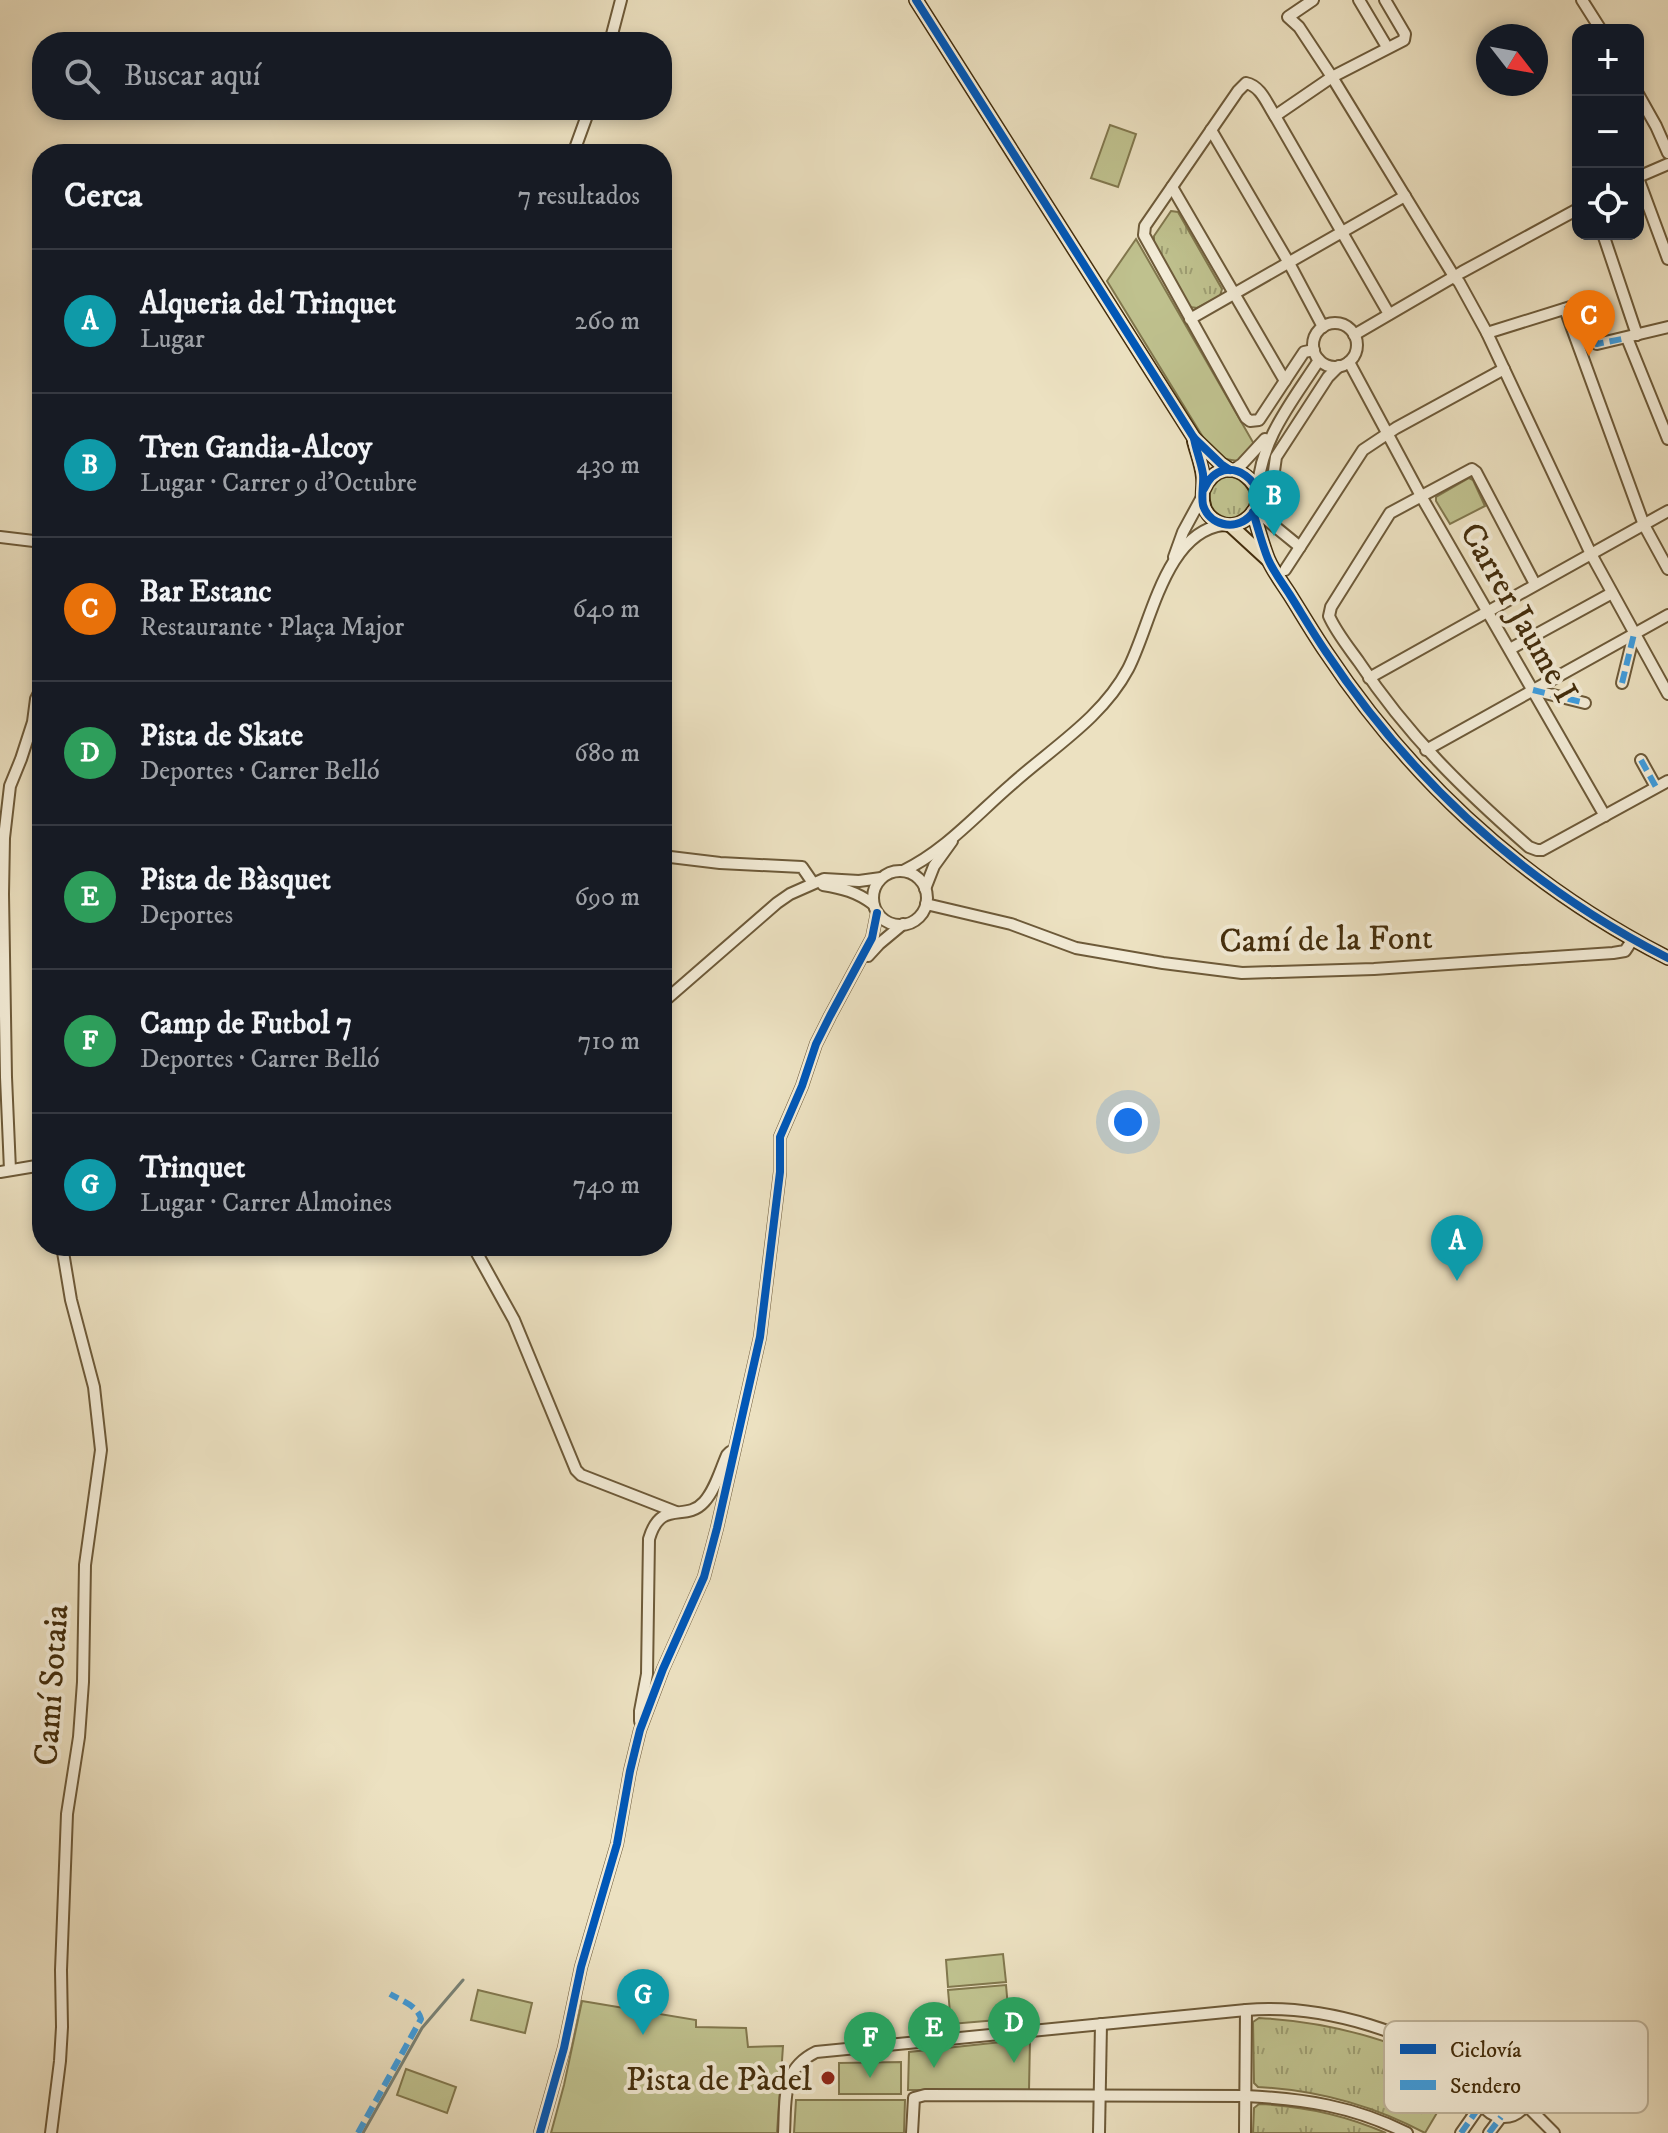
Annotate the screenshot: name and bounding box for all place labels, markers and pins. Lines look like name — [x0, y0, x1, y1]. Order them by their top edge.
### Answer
pin: C — [1563, 290, 1615, 356]
pin: B — [1248, 470, 1300, 536]
pin: A — [1431, 1215, 1483, 1281]
pin: G — [617, 1969, 669, 2035]
pin: D — [988, 1997, 1040, 2063]
pin: E — [908, 2002, 960, 2068]
pin: F — [844, 2012, 896, 2078]
place label: Pista de Pàdel — [626, 2059, 813, 2101]
marker: Pista de Pàdel — [819, 2069, 837, 2087]

